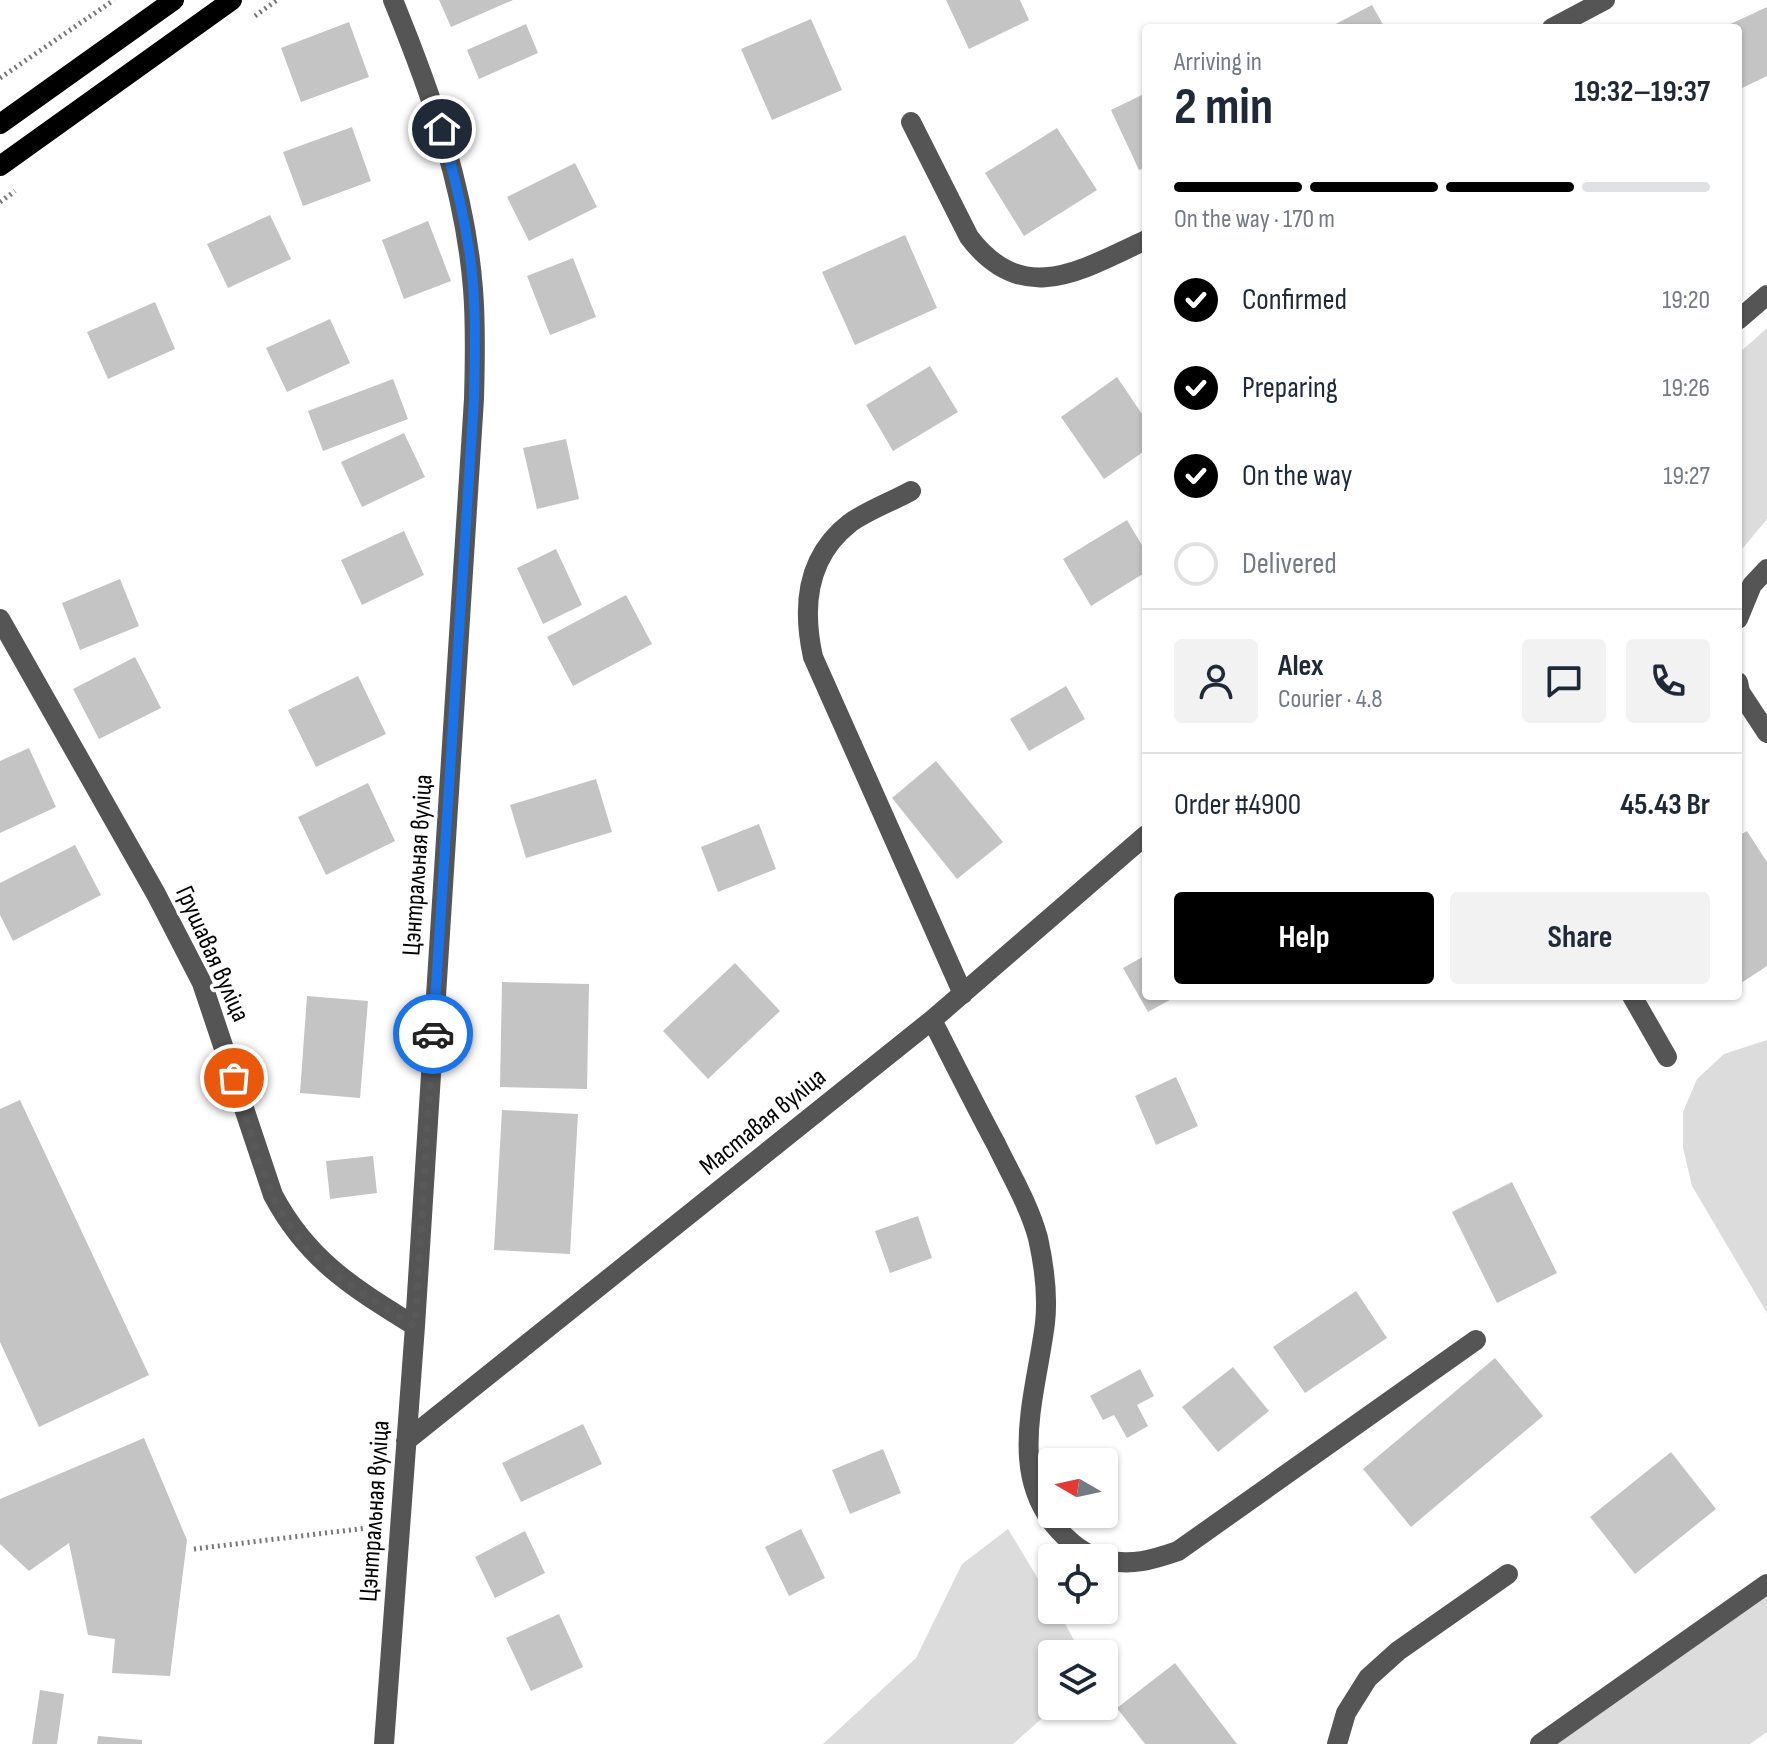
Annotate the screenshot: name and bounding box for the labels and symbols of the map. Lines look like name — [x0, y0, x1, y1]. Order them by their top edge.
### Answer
pin — [408, 95, 476, 163]
street label: Цэнтральная вуліца — [396, 773, 440, 957]
street label: Грушавая вуліца — [168, 881, 256, 1027]
courier — [393, 994, 473, 1074]
pin — [200, 1044, 268, 1112]
street label: Маставая вуліца — [694, 1062, 832, 1182]
street label: Цэнтральная вуліца — [353, 1419, 397, 1603]
north arrow — [1038, 1448, 1118, 1528]

